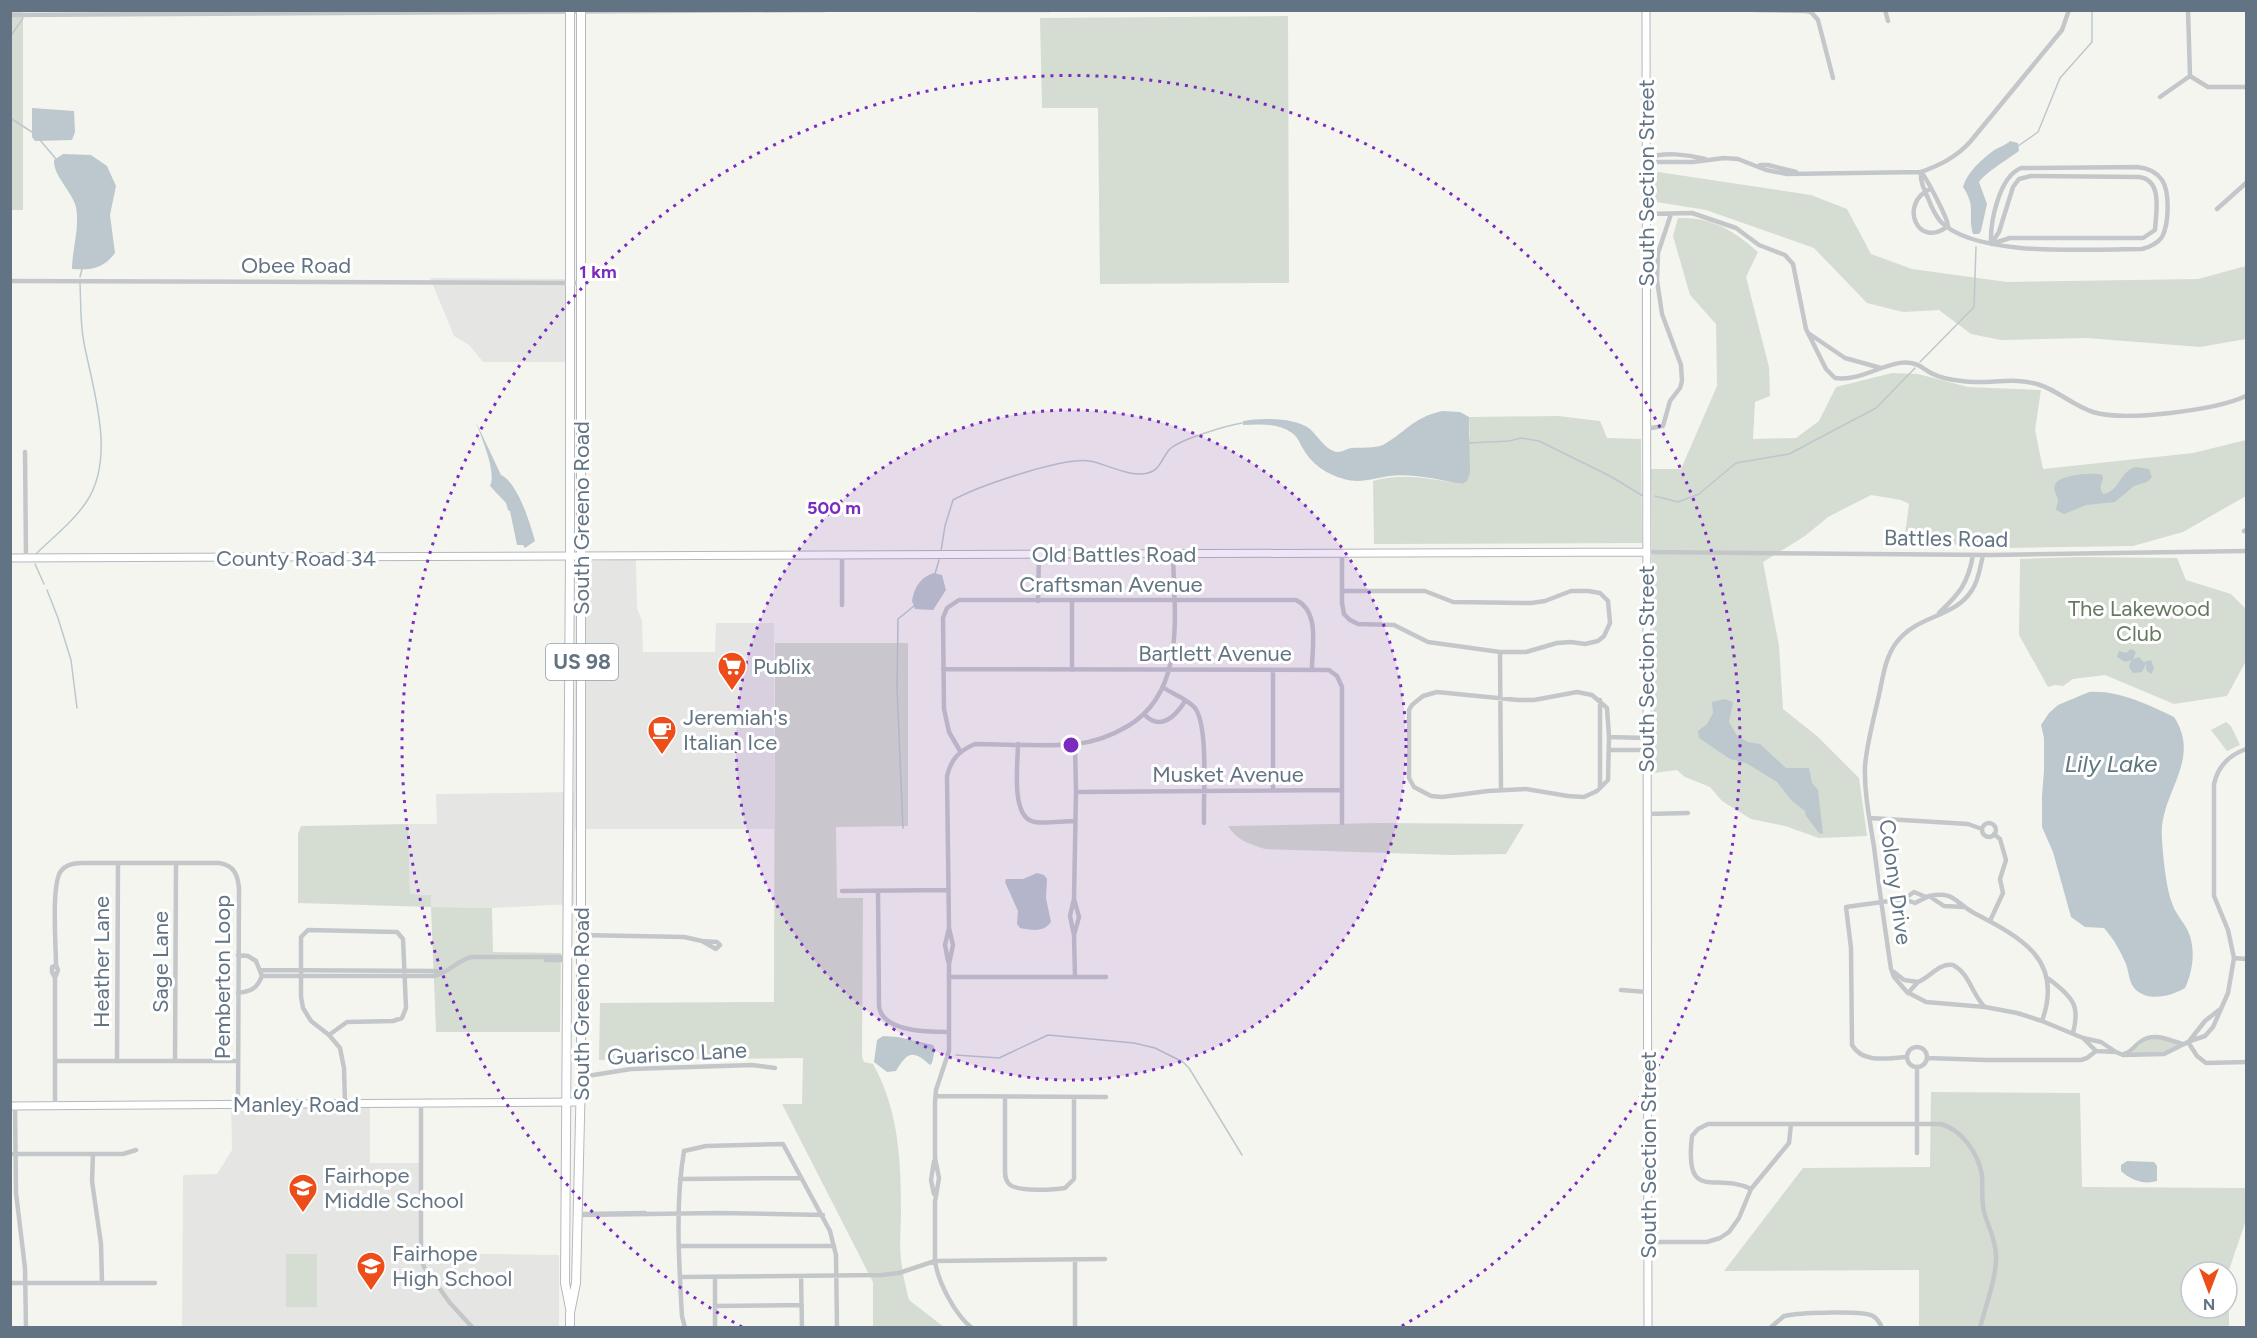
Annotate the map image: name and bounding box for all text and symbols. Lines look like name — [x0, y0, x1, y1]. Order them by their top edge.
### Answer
street label: South Section Street — [1633, 79, 1660, 287]
street label: Obee Road — [241, 252, 351, 279]
text: 1 km — [579, 261, 617, 283]
street label: South Greeno Road — [568, 421, 595, 615]
text: 500 m — [807, 497, 861, 519]
street label: Battles Road — [1884, 524, 2008, 553]
street label: Old Battles Road — [1032, 541, 1196, 568]
street label: County Road 34 — [216, 545, 376, 572]
street label: South Section Street — [1633, 565, 1660, 773]
street label: Craftsman Avenue — [1019, 571, 1203, 598]
park label: The Lakewood Club — [2068, 595, 2210, 647]
street label: Bartlett Avenue — [1138, 640, 1292, 667]
road number: US 98 — [546, 644, 618, 680]
supermarket icon: Publix — [716, 650, 748, 692]
place label: Publix — [753, 653, 812, 680]
place label: Jeremiah's Italian Ice — [683, 704, 788, 756]
cafe icon: Jeremiah's Italian Ice — [646, 714, 678, 756]
centre of rings — [1061, 735, 1081, 755]
water label: Lily Lake — [2064, 749, 2158, 778]
street label: Musket Avenue — [1152, 761, 1304, 788]
street label: Colony Drive — [1873, 818, 1918, 946]
street label: Pemberton Loop — [209, 895, 236, 1059]
street label: Heather Lane — [88, 896, 115, 1028]
street label: South Greeno Road — [568, 907, 595, 1101]
street label: Sage Lane — [147, 911, 174, 1013]
street label: Guarisco Lane — [606, 1036, 748, 1071]
street label: South Section Street — [1635, 1051, 1662, 1259]
street label: Manley Road — [233, 1091, 359, 1118]
place label: Fairhope Middle School — [324, 1162, 464, 1214]
school or university icon: Fairhope Middle School — [287, 1172, 319, 1214]
place label: Fairhope High School — [392, 1240, 512, 1292]
school or university icon: Fairhope High School — [355, 1250, 387, 1292]
north arrow — [2179, 1260, 2239, 1320]
text: N — [2203, 1295, 2215, 1314]

